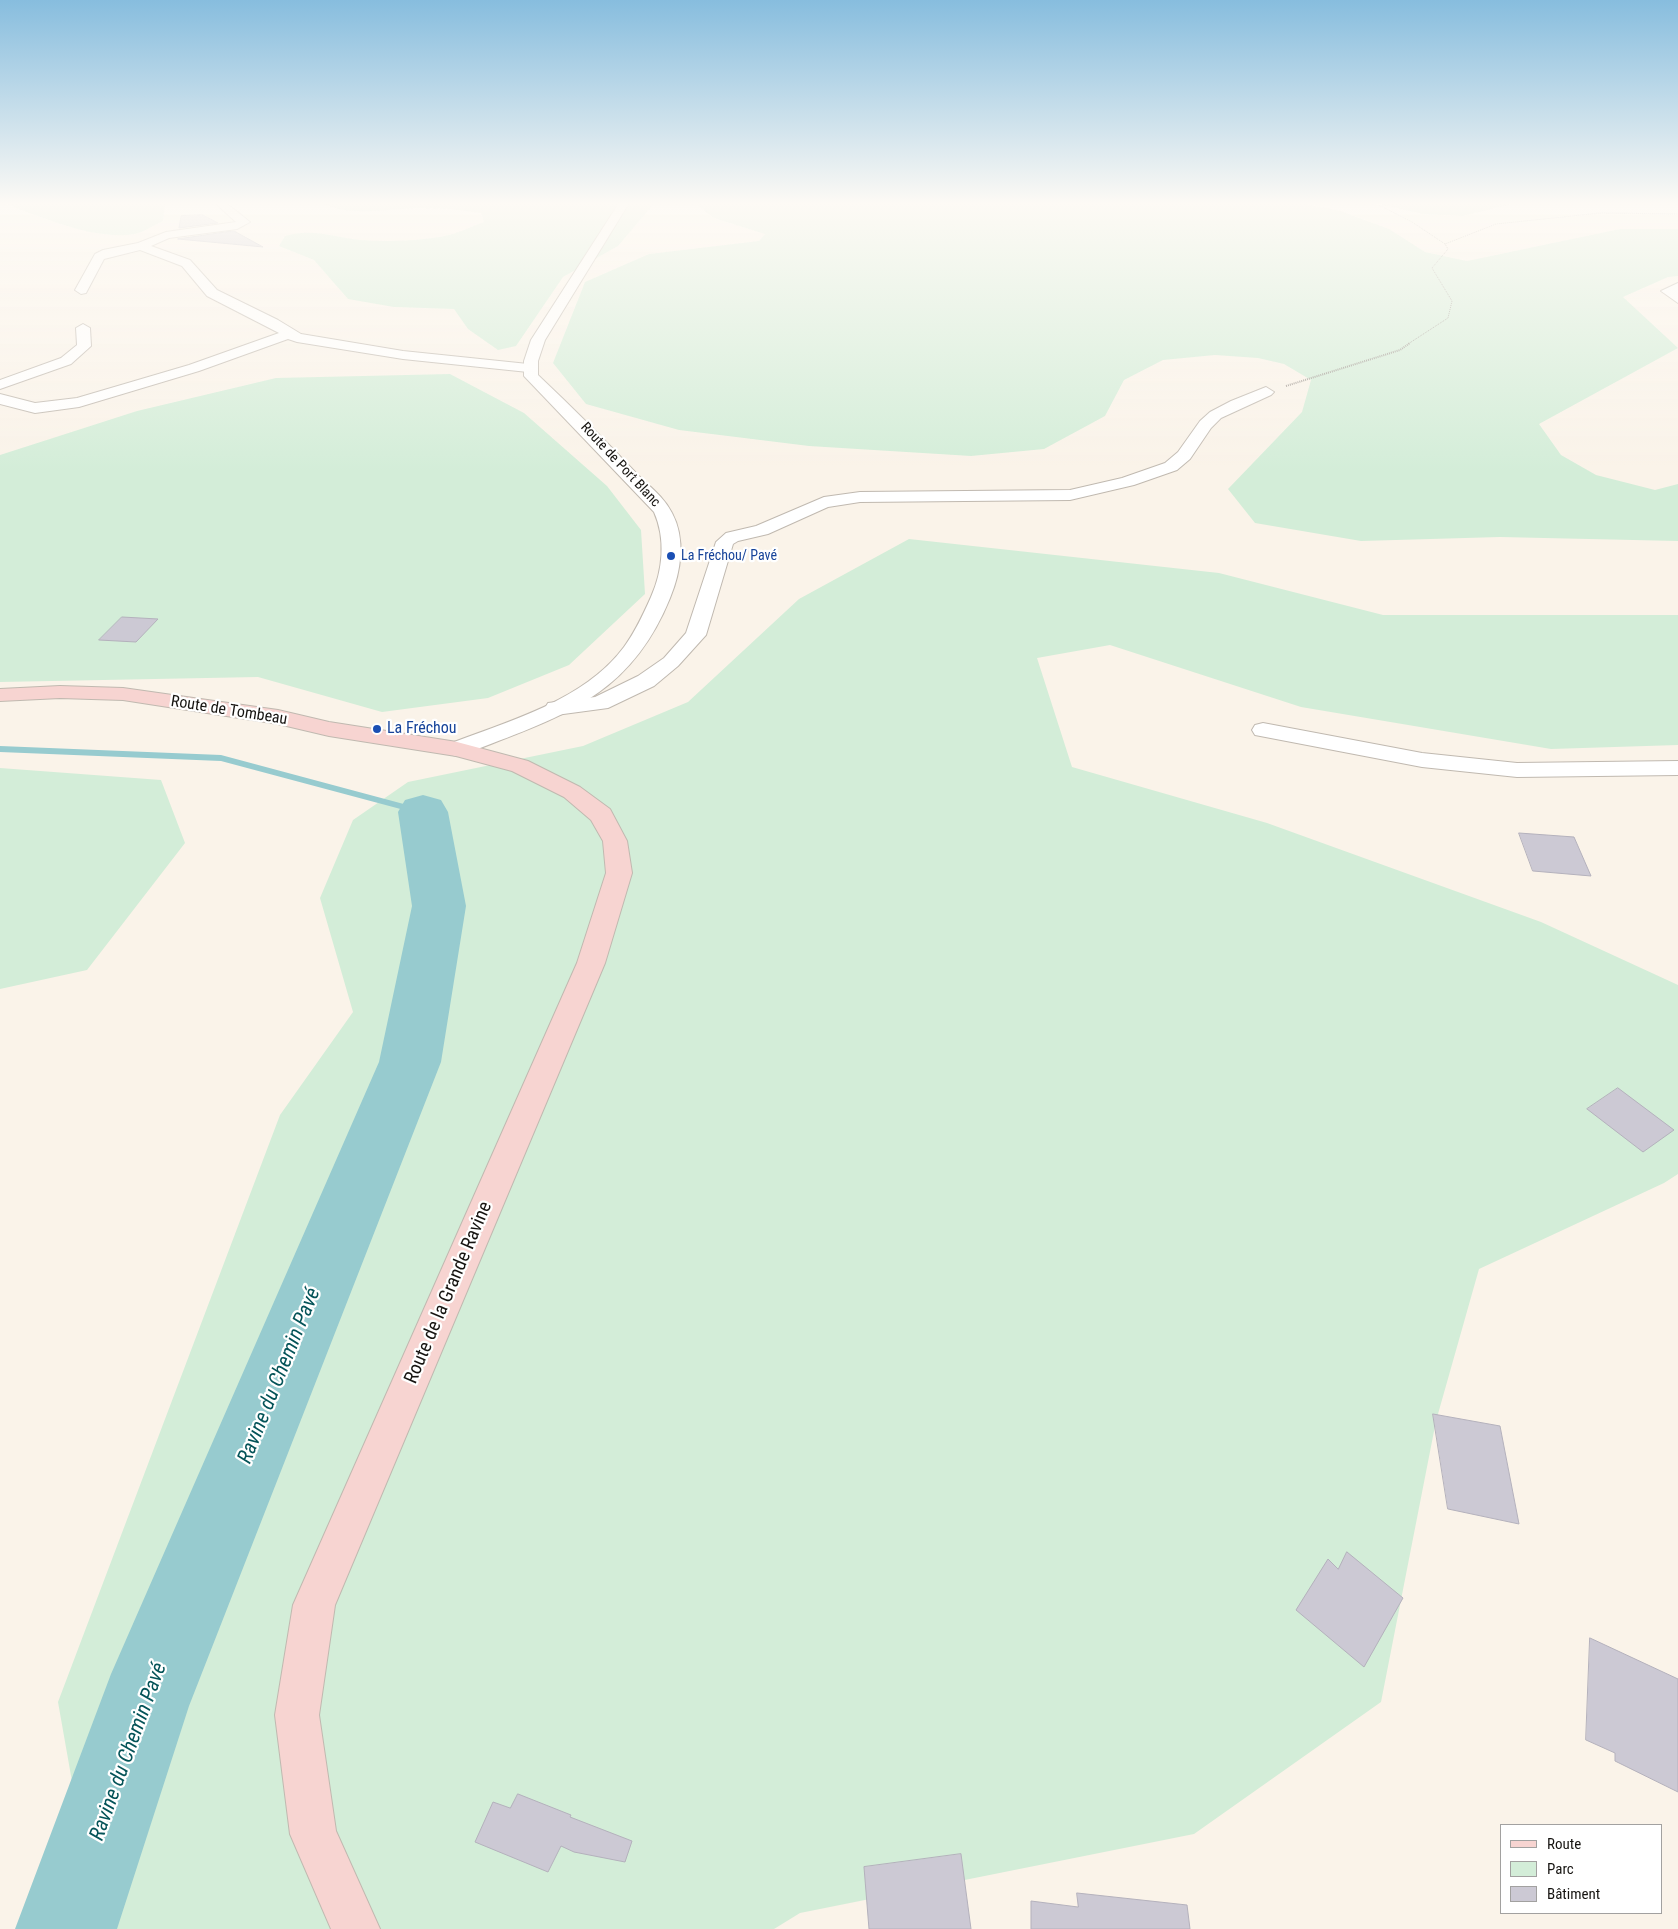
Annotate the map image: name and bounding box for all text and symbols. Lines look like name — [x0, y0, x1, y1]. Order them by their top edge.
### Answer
street label: Route de Port Blanc — [577, 419, 663, 511]
place label: La Fréchou/ Pavé — [681, 548, 777, 564]
marker: La Fréchou/ Pavé — [665, 550, 677, 562]
street label: Route de Tombeau — [169, 692, 289, 730]
place label: La Fréchou — [387, 719, 457, 739]
marker: La Fréchou — [371, 723, 383, 735]
street label: Route de la Grande Ravine — [400, 1199, 498, 1387]
water label: Ravine du Chemin Pavé — [233, 1284, 327, 1468]
water label: Ravine du Chemin Pavé — [85, 1660, 173, 1844]
legend — [1500, 1824, 1663, 1914]
text: Route — [1547, 1835, 1581, 1853]
text: Parc — [1547, 1860, 1574, 1878]
text: Bâtiment — [1547, 1885, 1600, 1903]

